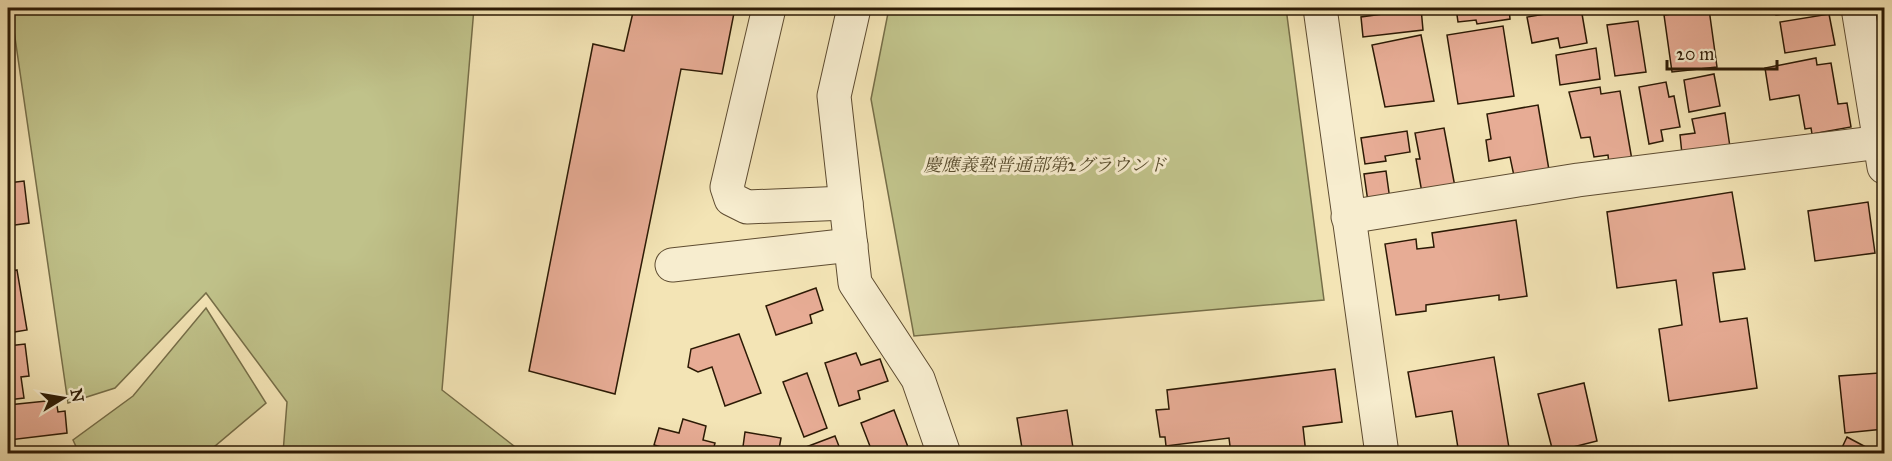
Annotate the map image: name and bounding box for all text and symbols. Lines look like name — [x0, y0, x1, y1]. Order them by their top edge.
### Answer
scale bar — [1667, 33, 1776, 71]
text: 20 m — [1676, 43, 1714, 65]
park label: 慶應義塾普通部第2グラウンド — [924, 154, 1167, 176]
north arrow — [33, 368, 93, 428]
text: N — [67, 387, 88, 404]

